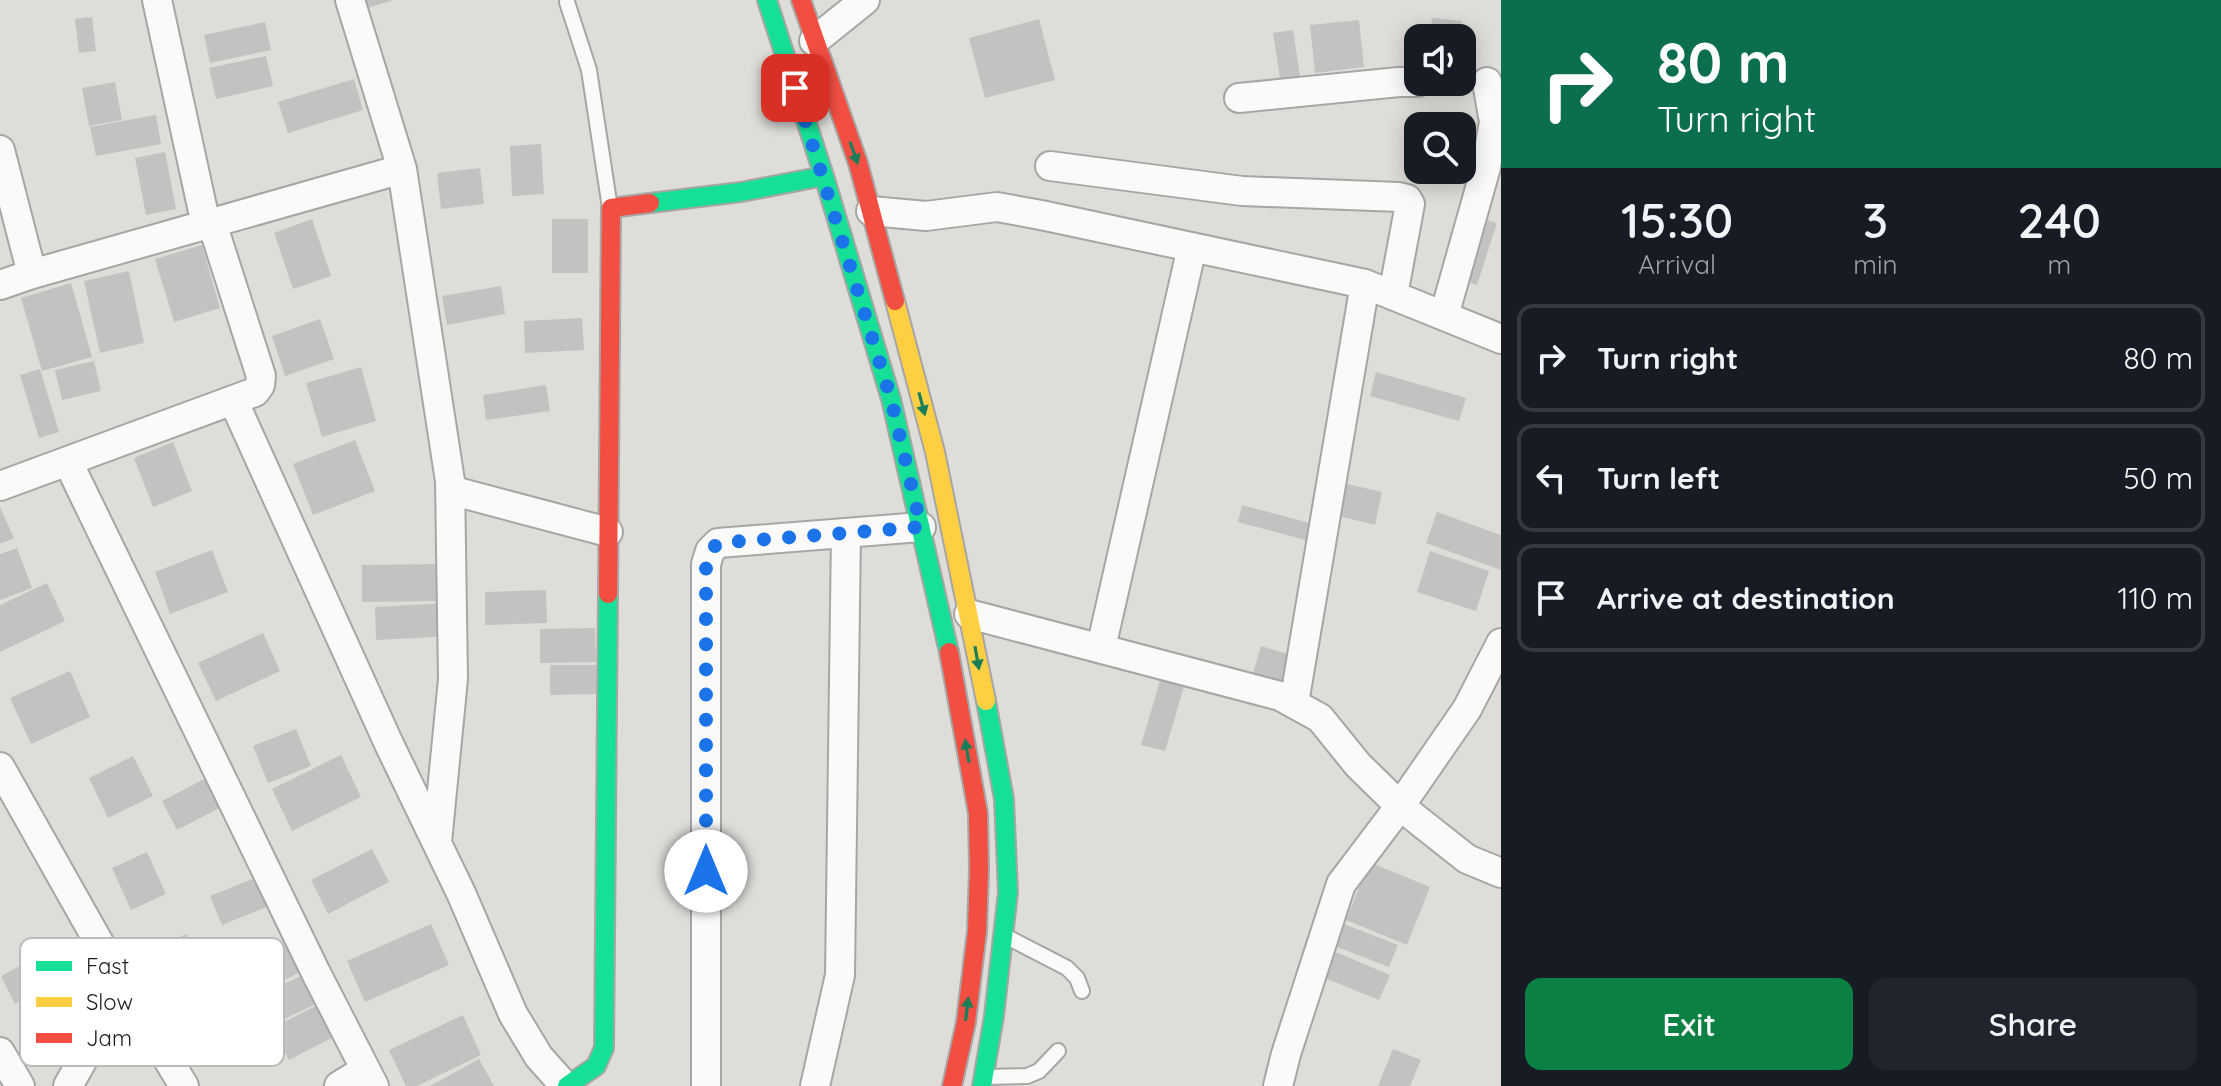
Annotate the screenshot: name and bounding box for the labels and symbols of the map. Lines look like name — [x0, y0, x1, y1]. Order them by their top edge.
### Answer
pin — [761, 54, 829, 122]
one-way arrow — [849, 141, 861, 165]
one-way arrow — [916, 392, 929, 416]
one-way arrow — [972, 646, 984, 671]
one-way arrow — [961, 738, 973, 763]
position arrow — [664, 829, 748, 913]
legend — [20, 938, 284, 1066]
text: Fast — [86, 952, 129, 980]
text: Slow — [86, 988, 133, 1016]
one-way arrow — [961, 997, 974, 1022]
text: Jam — [86, 1024, 132, 1052]

